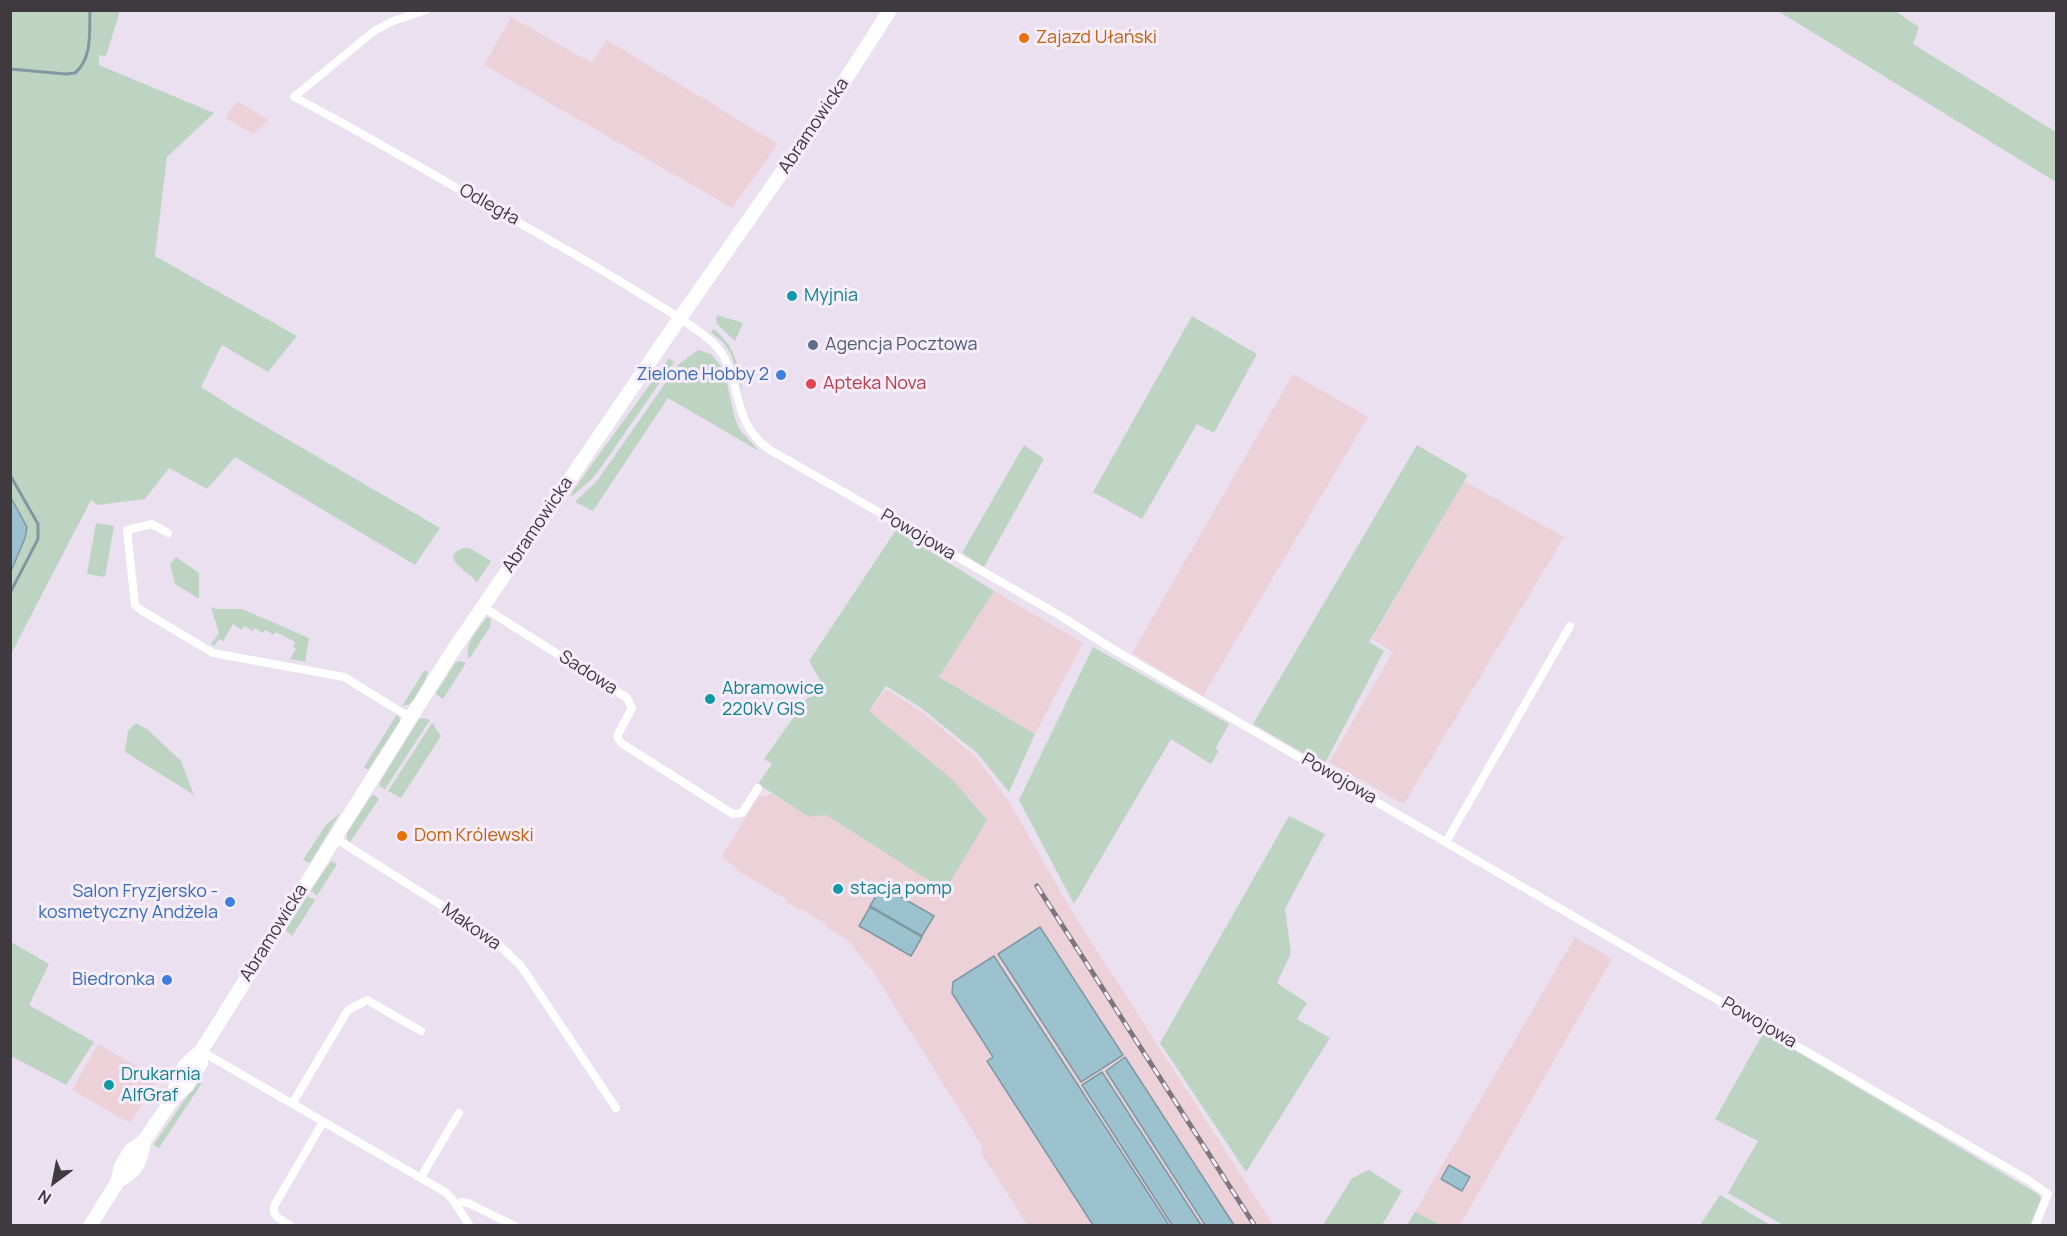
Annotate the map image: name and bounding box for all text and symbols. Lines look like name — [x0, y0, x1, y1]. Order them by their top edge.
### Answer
place label: Zajazd Ułański — [1036, 27, 1157, 49]
marker: Zajazd Ułański — [1017, 31, 1031, 45]
street label: Abramowicka — [774, 74, 854, 178]
street label: Odległa — [455, 180, 523, 230]
place label: Myjnia — [804, 285, 858, 307]
marker: Myjnia — [785, 289, 799, 303]
place label: Agencja Pocztowa — [825, 334, 977, 356]
marker: Agencja Pocztowa — [806, 338, 820, 352]
place label: Zielone Hobby 2 — [636, 364, 769, 386]
marker: Zielone Hobby 2 — [774, 368, 788, 382]
place label: Apteka Nova — [823, 373, 926, 395]
marker: Apteka Nova — [804, 377, 818, 391]
street label: Abramowicka — [498, 473, 578, 577]
street label: Powojowa — [877, 505, 959, 565]
street label: Sadowa — [555, 646, 621, 700]
place label: Abramowice 220kV GIS — [722, 678, 824, 720]
marker: Abramowice 220kV GIS — [703, 692, 717, 706]
street label: Powojowa — [1298, 749, 1380, 809]
place label: Dom Królewski — [414, 825, 534, 847]
marker: Dom Królewski — [395, 829, 409, 843]
place label: stacja pomp — [850, 878, 952, 900]
street label: Abramowicka — [236, 880, 312, 986]
place label: Salon Fryzjersko - kosmetyczny Andżela — [38, 881, 218, 924]
marker: stacja pomp — [831, 882, 845, 896]
marker: Salon Fryzjersko - kosmetyczny Andżela — [223, 895, 237, 909]
street label: Makowa — [437, 899, 505, 955]
place label: Biedronka — [72, 969, 155, 991]
marker: Biedronka — [160, 973, 174, 987]
street label: Powojowa — [1718, 993, 1800, 1053]
place label: Drukarnia AlfGraf — [121, 1064, 201, 1106]
marker: Drukarnia AlfGraf — [102, 1078, 116, 1092]
north arrow — [24, 1152, 84, 1212]
text: N — [34, 1185, 55, 1210]

